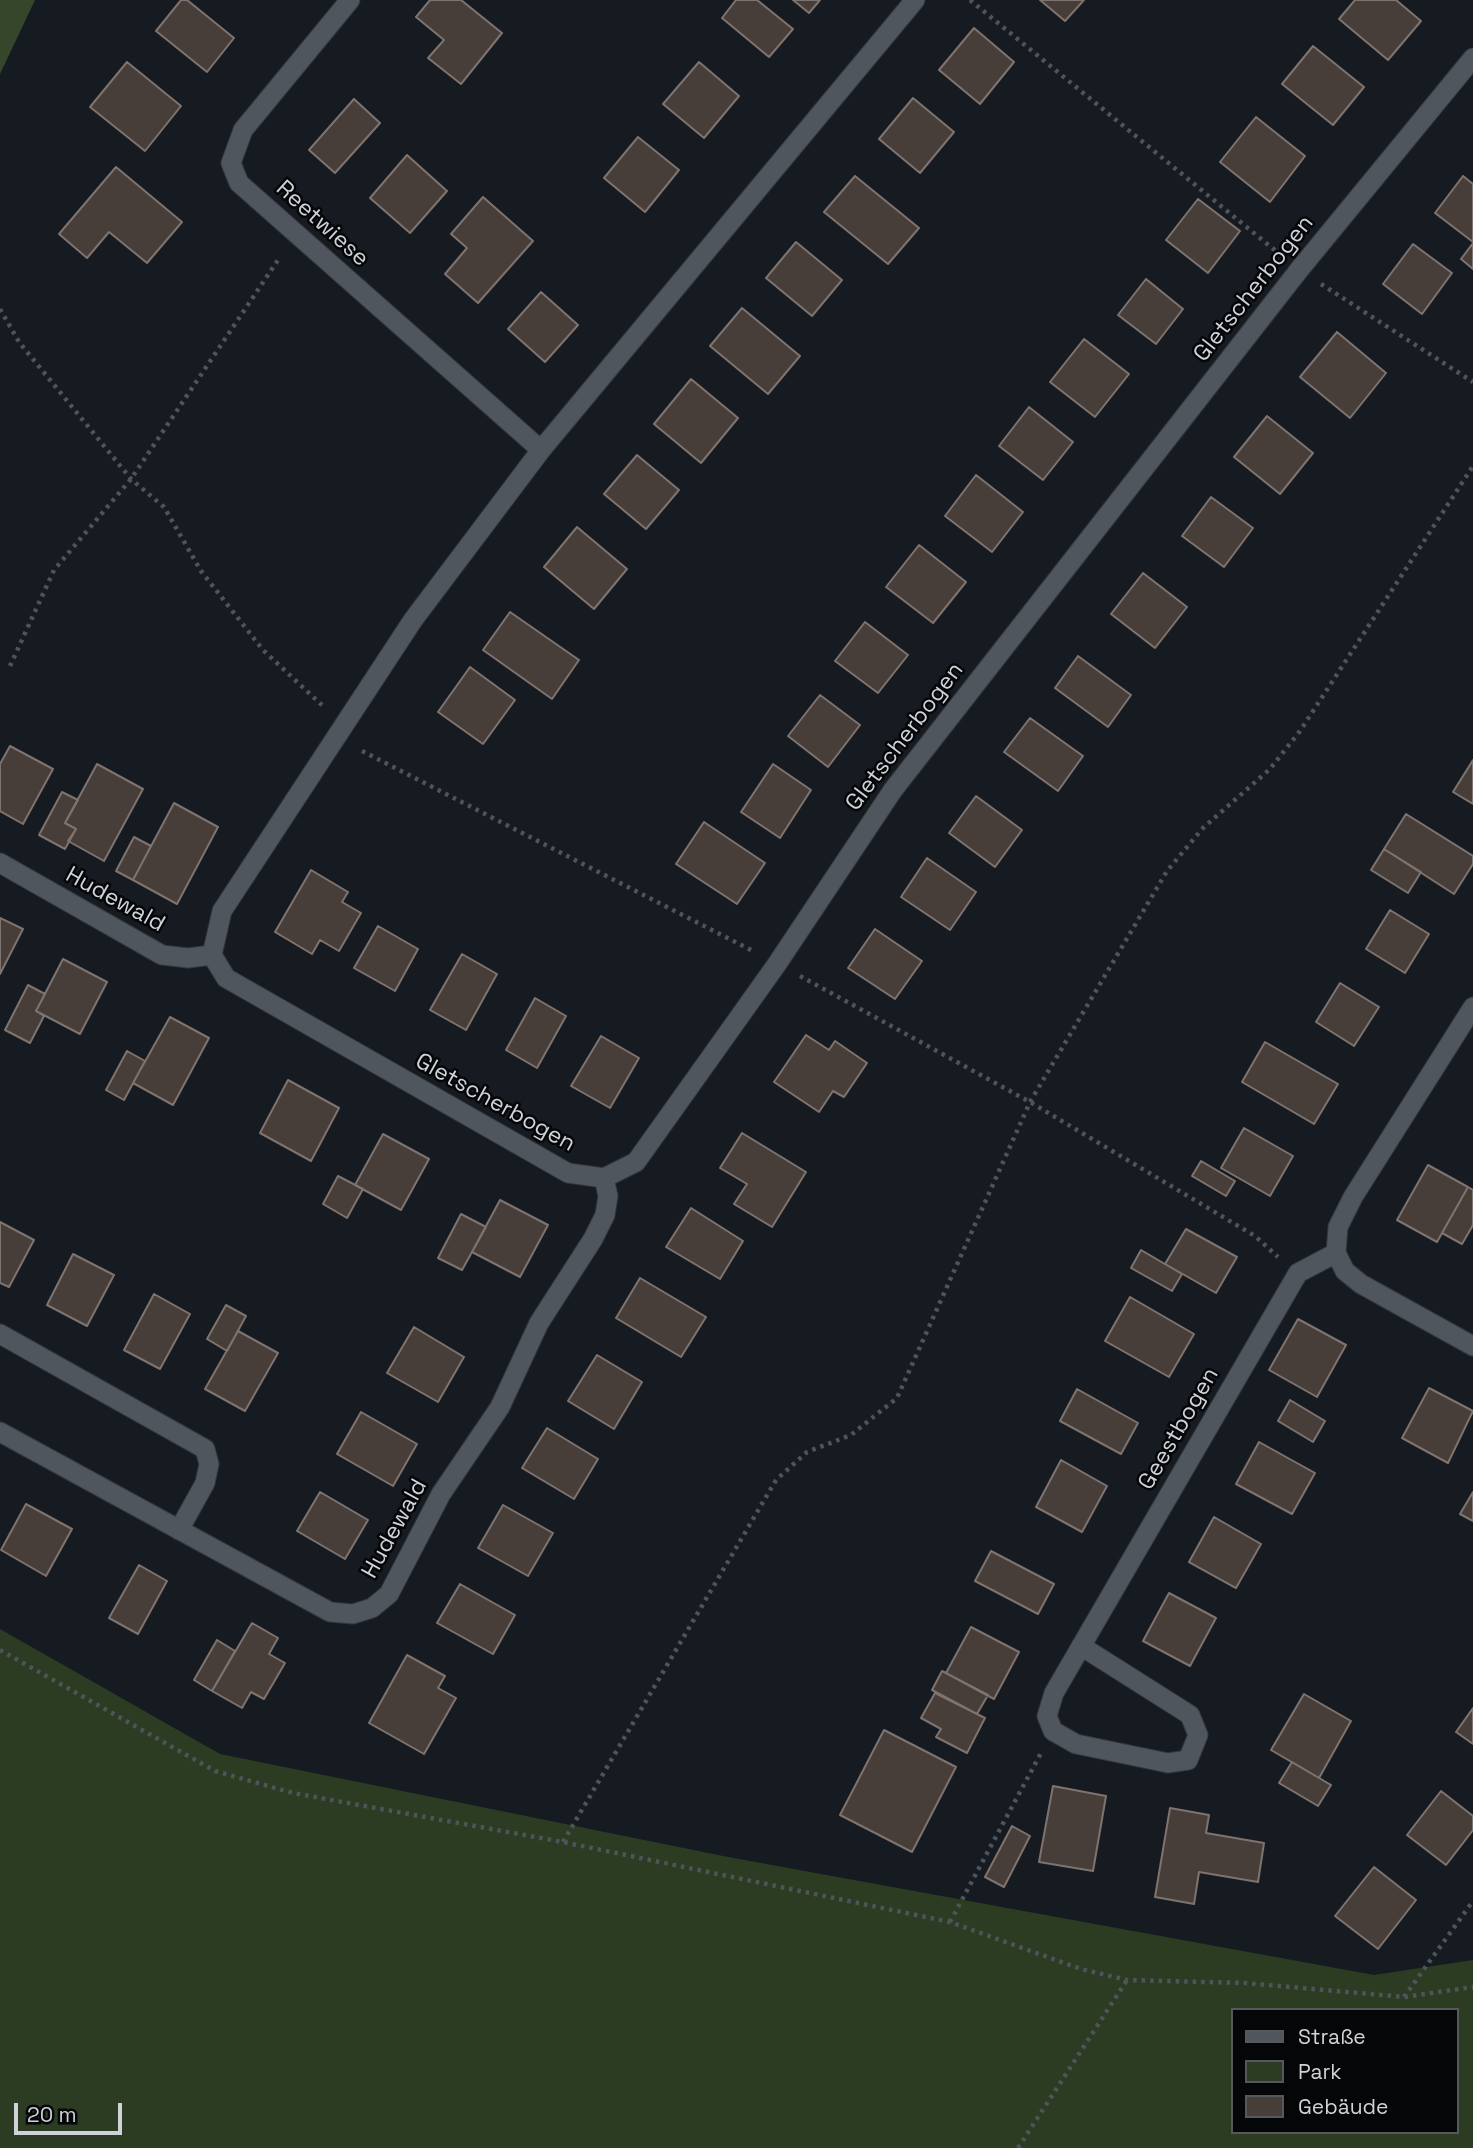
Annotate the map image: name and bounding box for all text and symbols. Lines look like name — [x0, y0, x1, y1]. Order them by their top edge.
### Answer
street label: Reetwiese — [270, 175, 374, 273]
street label: Gletscherbogen — [1188, 210, 1320, 368]
street label: Gletscherbogen — [840, 657, 970, 817]
street label: Hudewald — [61, 861, 169, 939]
street label: Gletscherbogen — [410, 1048, 580, 1158]
street label: Geestbogen — [1133, 1363, 1225, 1495]
street label: Hudewald — [356, 1475, 434, 1583]
legend — [1232, 2008, 1459, 2134]
text: Straße — [1298, 2023, 1366, 2050]
text: Park — [1298, 2058, 1342, 2085]
scale bar — [18, 2088, 126, 2132]
text: Gebäude — [1298, 2093, 1388, 2120]
text: 20 m — [27, 2101, 77, 2128]

